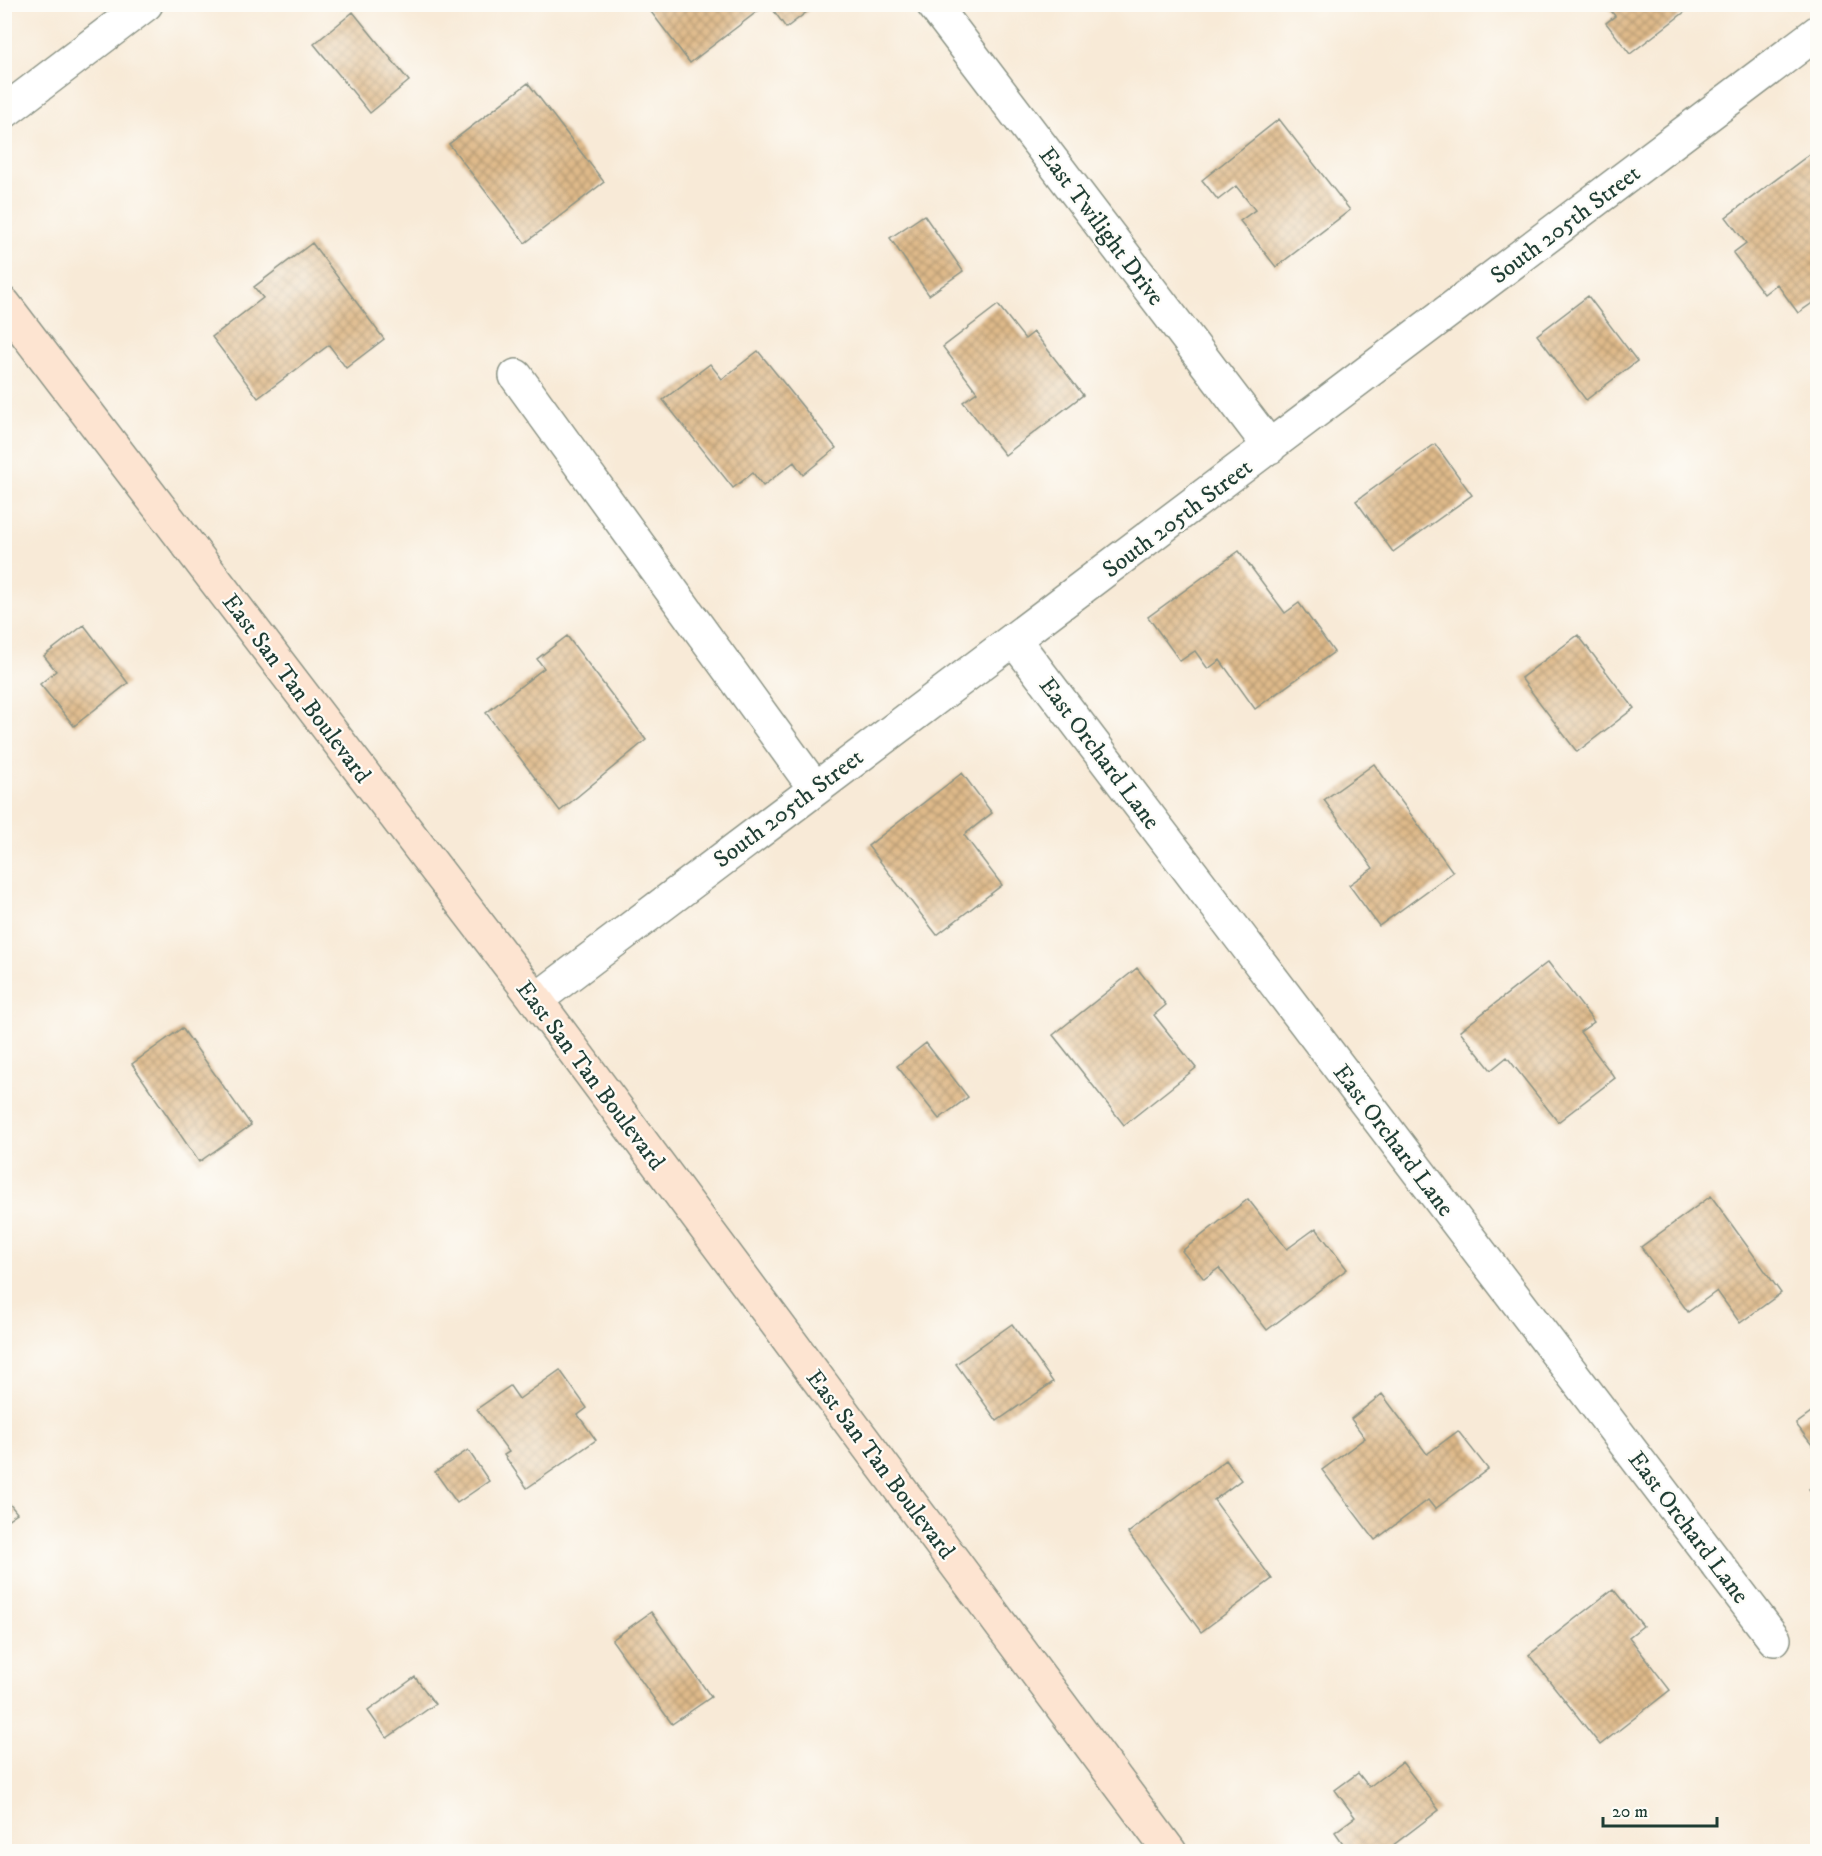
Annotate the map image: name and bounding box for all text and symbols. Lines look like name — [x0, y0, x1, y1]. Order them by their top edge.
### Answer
street label: East Twilight Drive — [1032, 141, 1171, 312]
street label: South 205th Street — [1485, 158, 1647, 291]
street label: South 205th Street — [1097, 452, 1259, 585]
street label: East San Tan Boulevard — [215, 588, 377, 789]
street label: East Orchard Lane — [1032, 672, 1166, 836]
street label: South 205th Street — [708, 742, 870, 875]
street label: East San Tan Boulevard — [509, 975, 671, 1176]
street label: East Orchard Lane — [1326, 1059, 1460, 1223]
street label: East San Tan Boulevard — [799, 1364, 961, 1565]
street label: East Orchard Lane — [1621, 1446, 1755, 1610]
scale bar — [1603, 1790, 1717, 1828]
text: 20 m — [1612, 1801, 1648, 1823]

